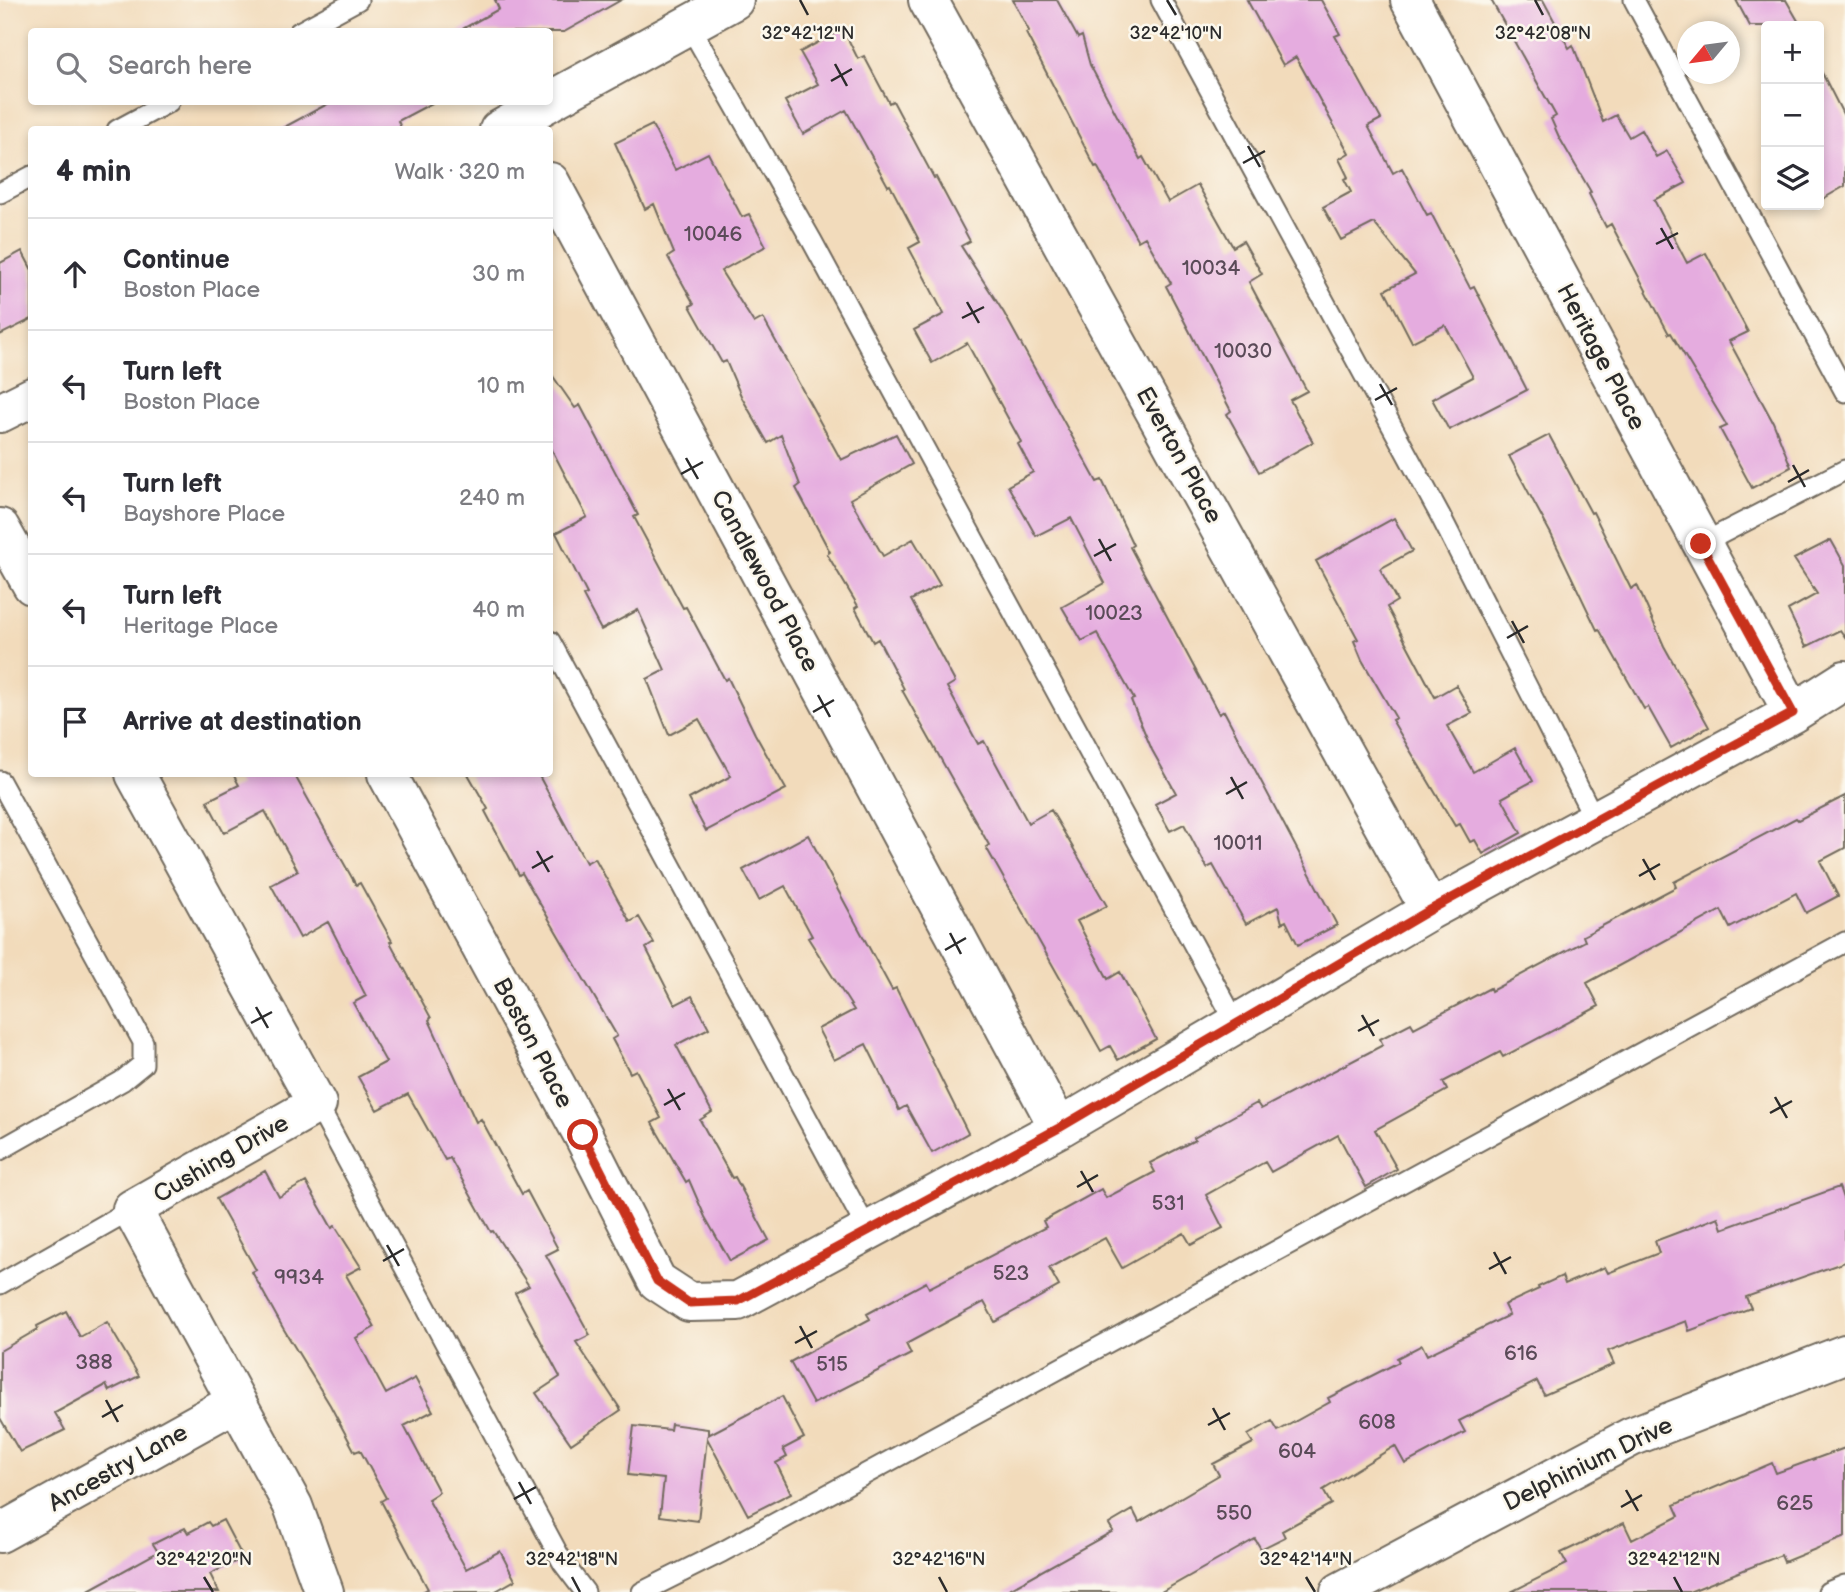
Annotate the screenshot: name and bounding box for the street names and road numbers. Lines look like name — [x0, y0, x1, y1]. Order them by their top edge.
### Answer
street label: Heritage Place — [1550, 279, 1652, 435]
street label: Everton Place — [1130, 382, 1228, 528]
street label: Candlewood Place — [705, 485, 825, 677]
street label: Boston Place — [487, 973, 579, 1113]
street label: Cushing Drive — [148, 1109, 294, 1209]
street label: Delphinium Drive — [1499, 1410, 1677, 1518]
street label: Ancestry Lane — [43, 1418, 193, 1518]

